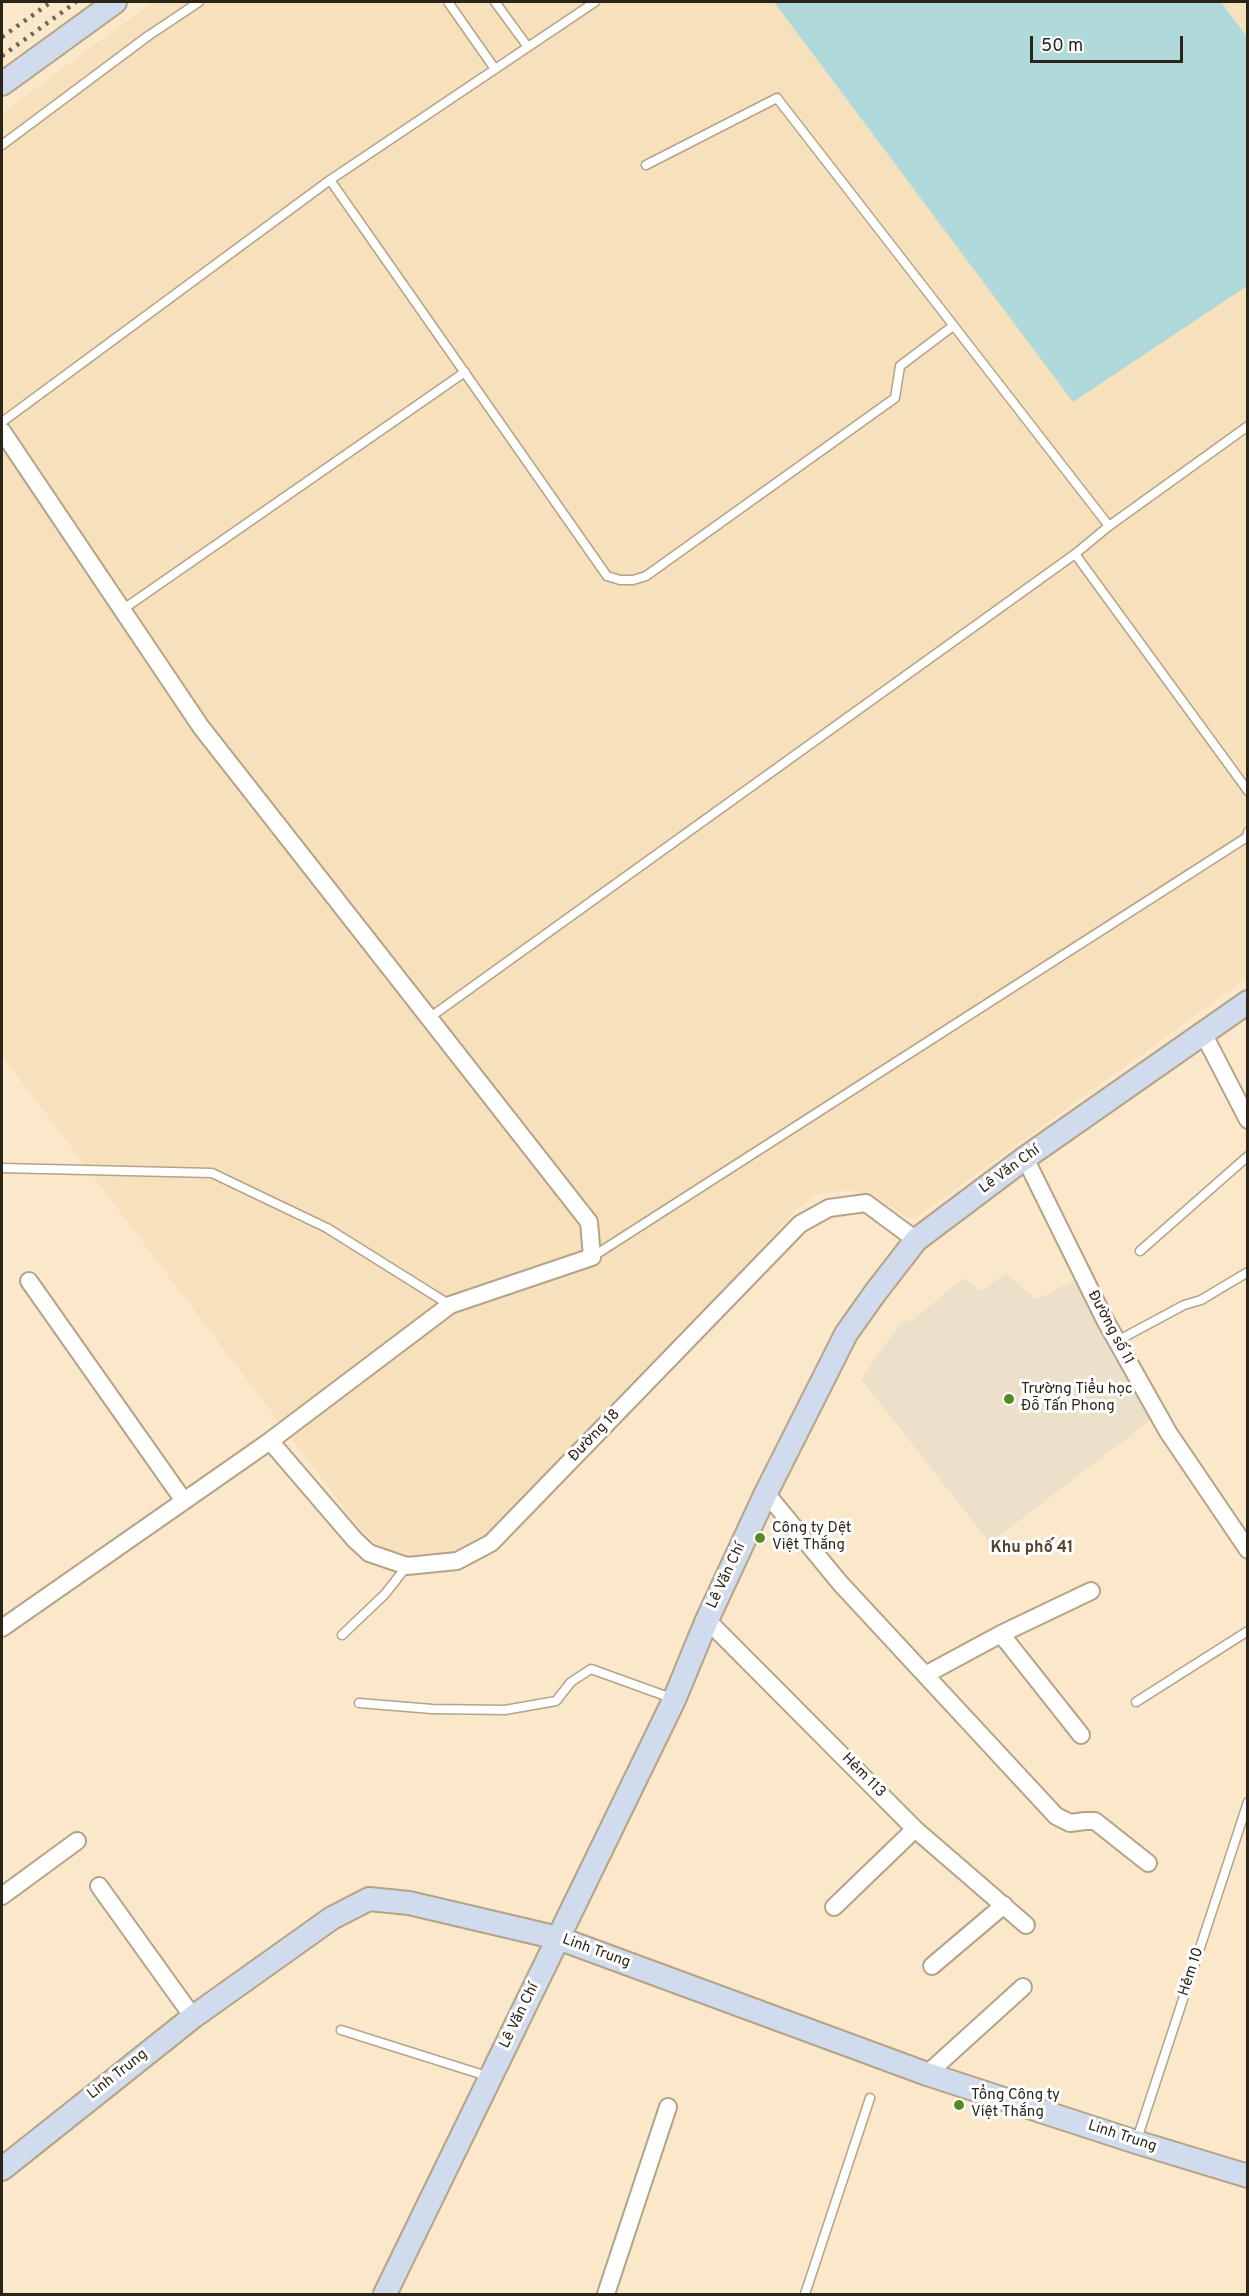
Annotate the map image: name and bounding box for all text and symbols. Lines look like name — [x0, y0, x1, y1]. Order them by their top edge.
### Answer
scale bar — [1033, 24, 1186, 62]
text: 50 m — [1041, 35, 1083, 58]
street label: Lê Văn Chí — [976, 1142, 1044, 1198]
street label: Đường số 11 — [1083, 1288, 1137, 1368]
place label: Trường Tiểu học Đỗ Tấn Phong — [1021, 1381, 1133, 1416]
marker: Trường Tiểu học Đỗ Tấn Phong — [1002, 1392, 1016, 1406]
street label: Đường 18 — [566, 1406, 624, 1466]
place label: Công ty Dệt Việt Thắng — [772, 1520, 851, 1555]
marker: Công ty Dệt Việt Thắng — [753, 1531, 767, 1545]
district label: Khu phố 41 — [991, 1539, 1073, 1559]
street label: Lê Văn Chí — [704, 1540, 750, 1612]
street label: Hẻm 113 — [837, 1750, 889, 1802]
street label: Linh Trung — [559, 1931, 633, 1973]
street label: Hẻm 10 — [1176, 1945, 1208, 1999]
street label: Lê Văn Chí — [496, 1980, 544, 2052]
street label: Linh Trung — [84, 2046, 152, 2104]
place label: Tổng Công ty Việt Thắng — [971, 2087, 1060, 2122]
marker: Tổng Công ty Việt Thắng — [952, 2098, 966, 2112]
street label: Linh Trung — [1085, 2117, 1159, 2157]

